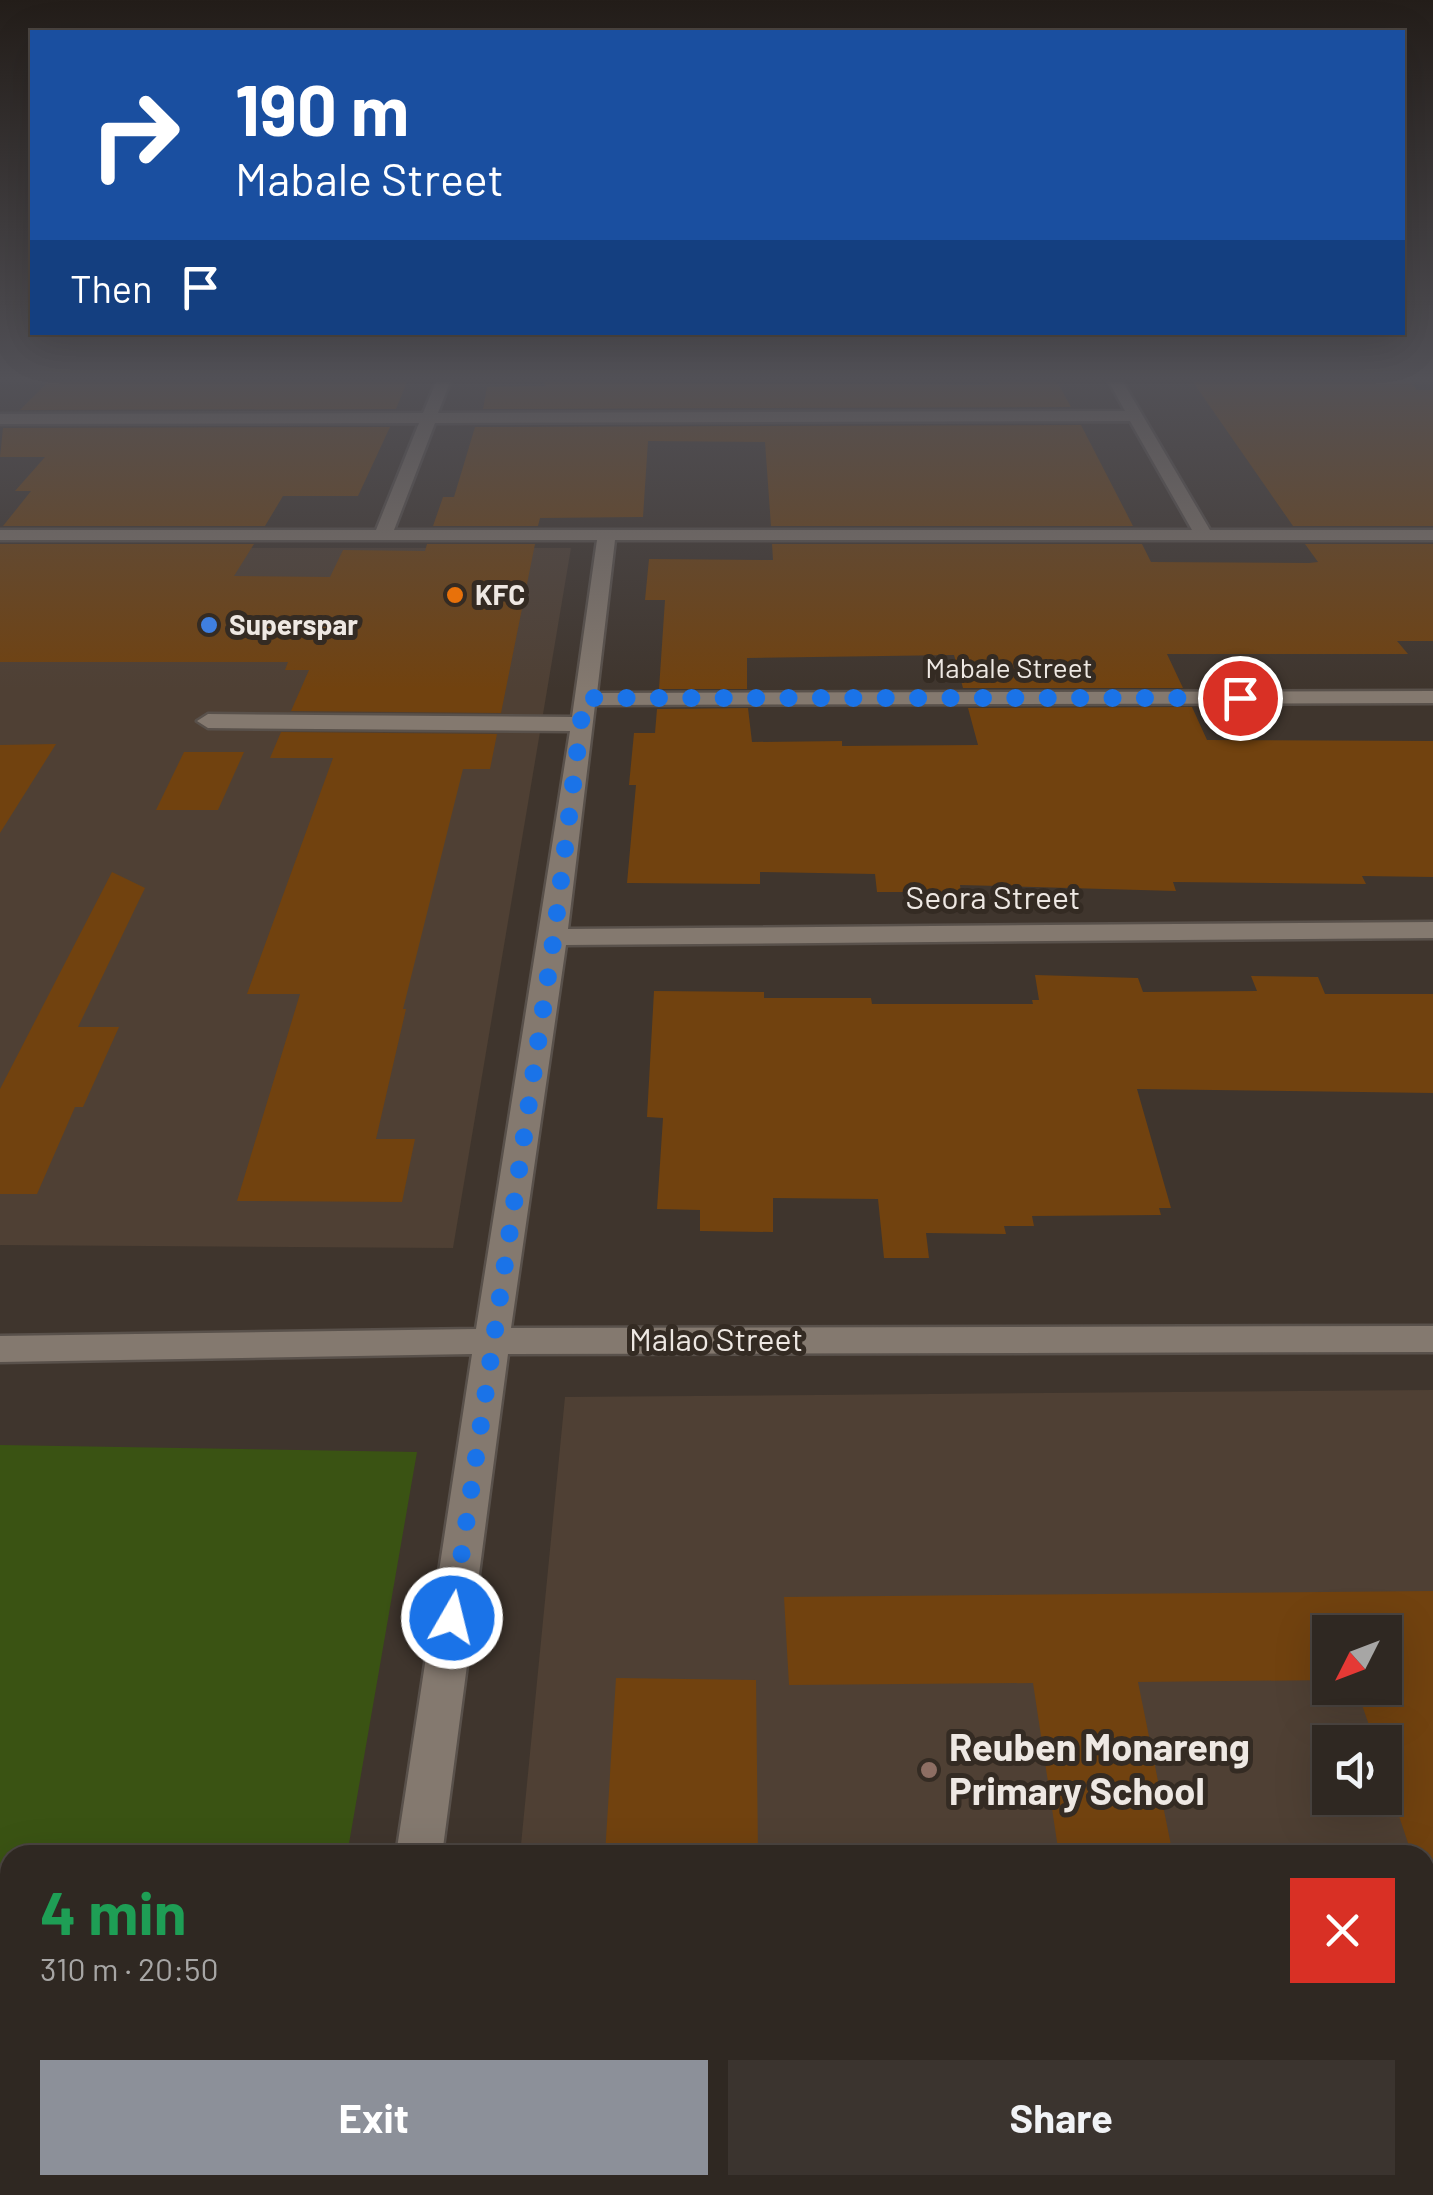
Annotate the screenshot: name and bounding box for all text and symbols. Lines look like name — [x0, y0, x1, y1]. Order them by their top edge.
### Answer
text: 190 m — [235, 66, 409, 150]
icon: right — [70, 70, 200, 200]
text: Mabale Street — [235, 151, 504, 205]
icon: arrive — [173, 260, 228, 315]
text: Then — [70, 265, 153, 311]
place label: KFC — [475, 577, 525, 611]
marker: KFC — [444, 584, 466, 606]
place label: Superspar — [229, 607, 358, 641]
marker: Superspar — [198, 614, 220, 636]
street label: Mabale Street — [925, 650, 1093, 684]
pin — [1198, 656, 1283, 741]
icon: arrive — [1213, 671, 1268, 726]
street label: Seora Street — [906, 877, 1080, 915]
street label: Malao Street — [629, 1319, 803, 1357]
position arrow — [400, 1566, 504, 1670]
north arrow — [1312, 1615, 1402, 1705]
map controls — [1312, 1615, 1402, 1815]
place label: Reuben Monareng Primary School — [949, 1723, 1250, 1813]
button: sound — [1312, 1725, 1402, 1815]
marker: Reuben Monareng Primary School — [918, 1759, 940, 1781]
text: 4 min — [40, 1875, 187, 1947]
button: close — [1290, 1878, 1395, 1983]
text: 310 m · 20:50 — [40, 1949, 219, 1987]
button: Exit — [40, 2060, 708, 2175]
button: Share — [728, 2060, 1395, 2175]

